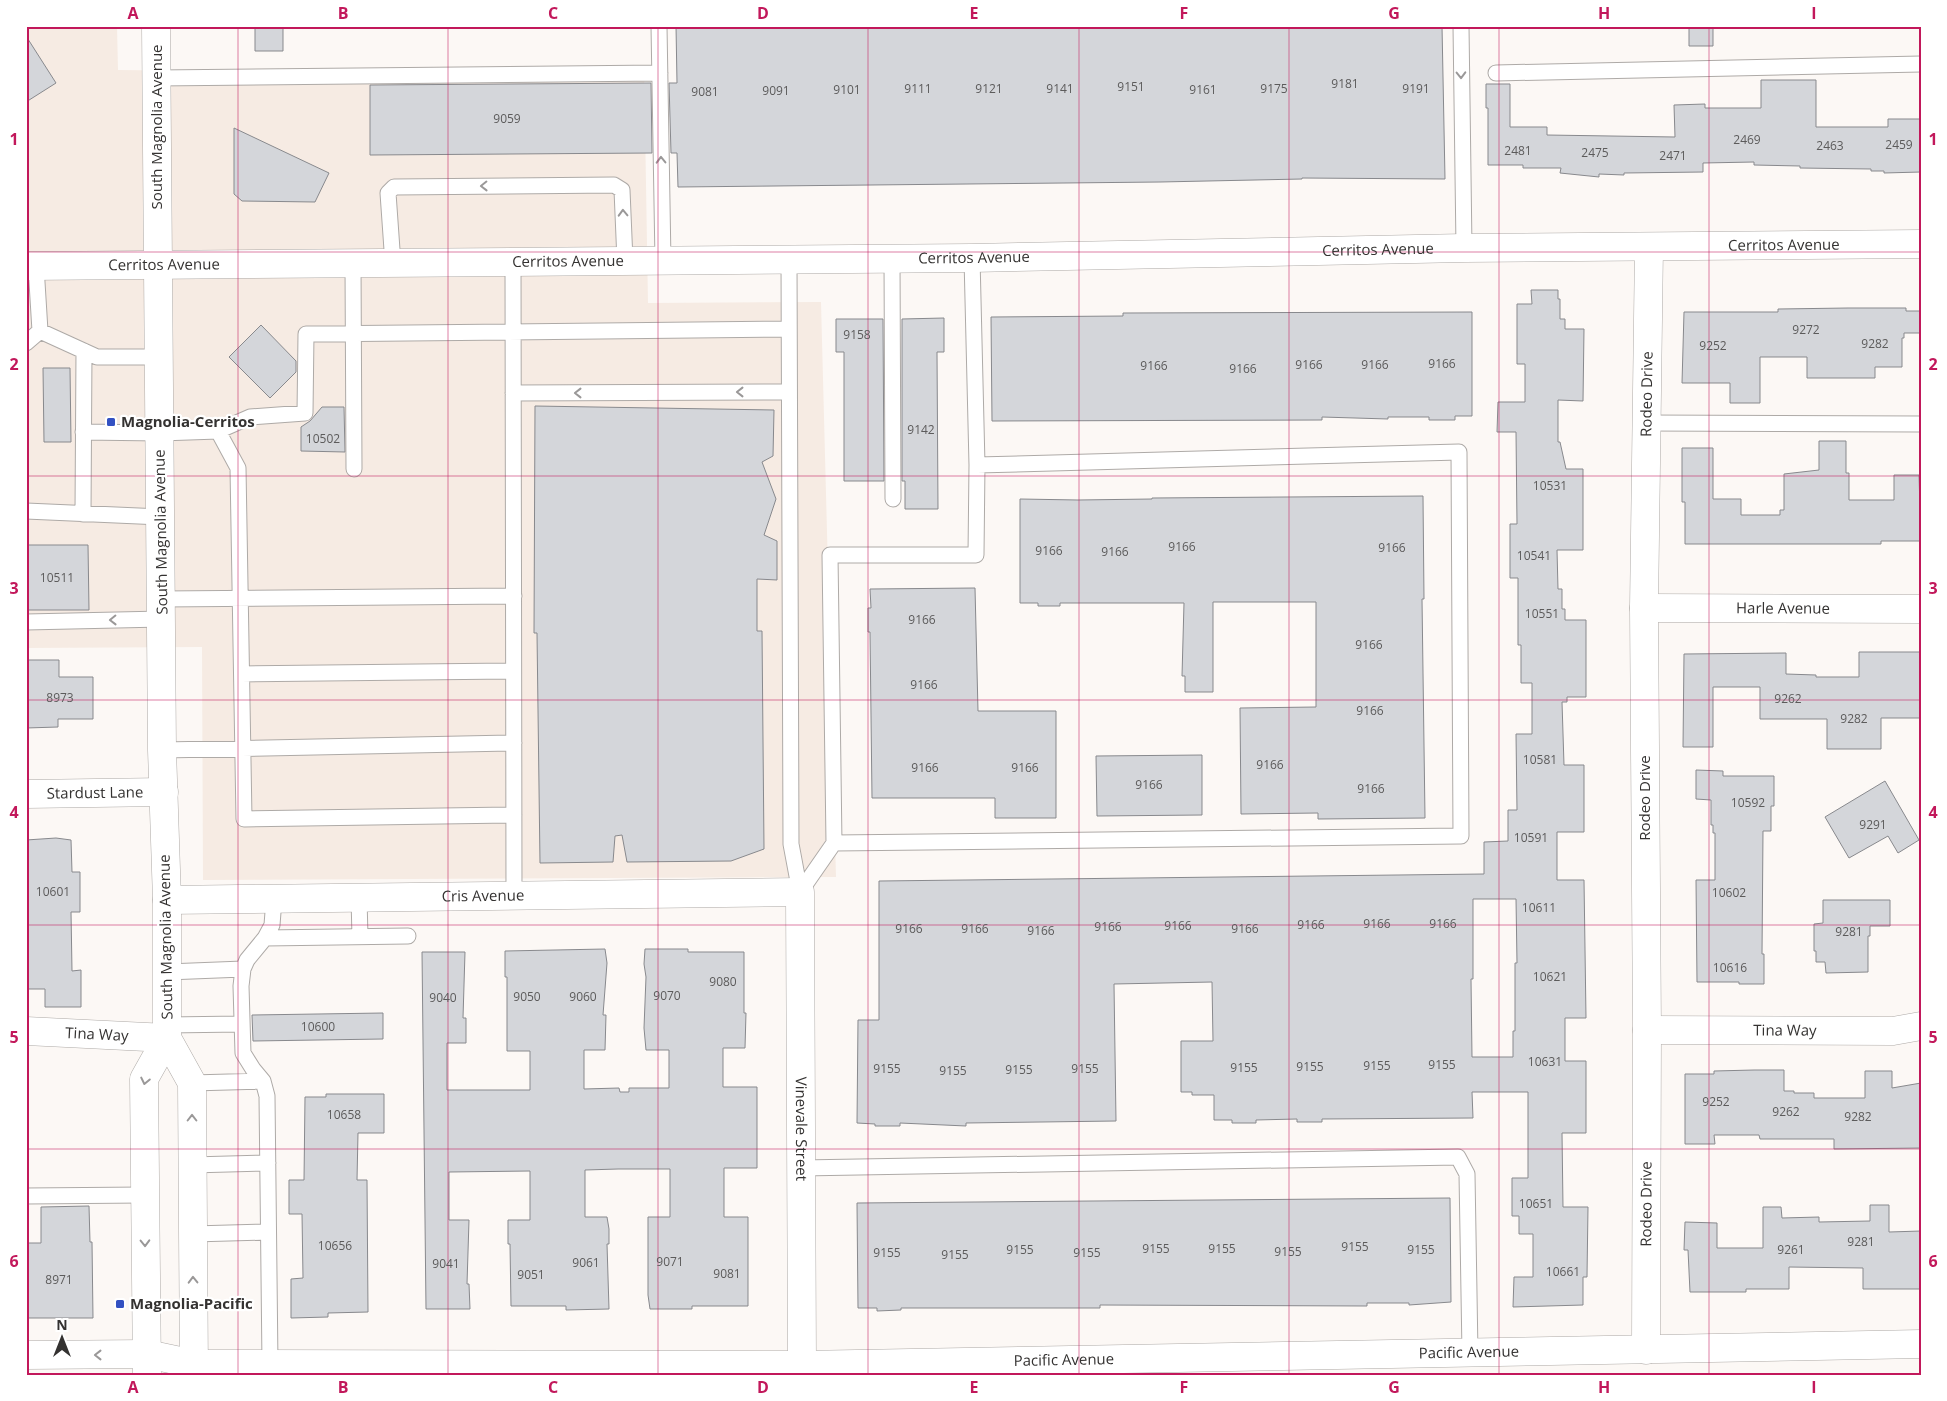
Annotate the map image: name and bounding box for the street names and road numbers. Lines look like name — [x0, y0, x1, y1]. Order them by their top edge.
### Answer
street label: South Magnolia Avenue — [146, 44, 166, 210]
street label: Cerritos Avenue — [1728, 234, 1840, 255]
street label: Cerritos Avenue — [1322, 238, 1434, 260]
street label: Cerritos Avenue — [918, 246, 1030, 267]
street label: Cerritos Avenue — [512, 250, 624, 271]
street label: Cerritos Avenue — [108, 253, 220, 274]
street label: Rodeo Drive — [1635, 351, 1657, 437]
street label: South Magnolia Avenue — [149, 449, 171, 615]
street label: Harle Avenue — [1736, 597, 1830, 618]
street label: Rodeo Drive — [1634, 755, 1654, 841]
street label: Stardust Lane — [46, 781, 143, 803]
street label: South Magnolia Avenue — [154, 854, 176, 1020]
street label: Cris Avenue — [441, 884, 524, 906]
street label: Tina Way — [1753, 1019, 1817, 1040]
street label: Tina Way — [65, 1022, 130, 1045]
street label: Vinevale Street — [792, 1077, 812, 1181]
street label: Rodeo Drive — [1635, 1161, 1656, 1247]
street label: Pacific Avenue — [1418, 1341, 1519, 1362]
street label: Pacific Avenue — [1013, 1348, 1114, 1370]

